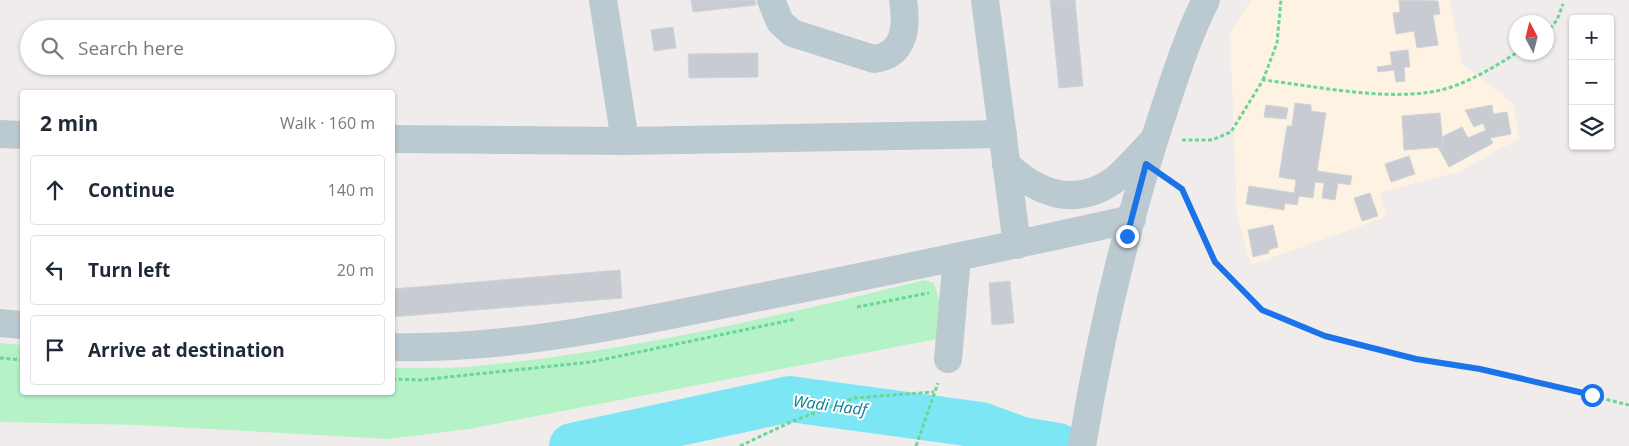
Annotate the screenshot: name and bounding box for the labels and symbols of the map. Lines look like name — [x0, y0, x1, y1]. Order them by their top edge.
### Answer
north arrow — [1509, 15, 1554, 60]
route end — [1116, 225, 1139, 248]
route start — [1581, 384, 1604, 407]
water label: Wadi Hadf — [792, 390, 871, 421]

